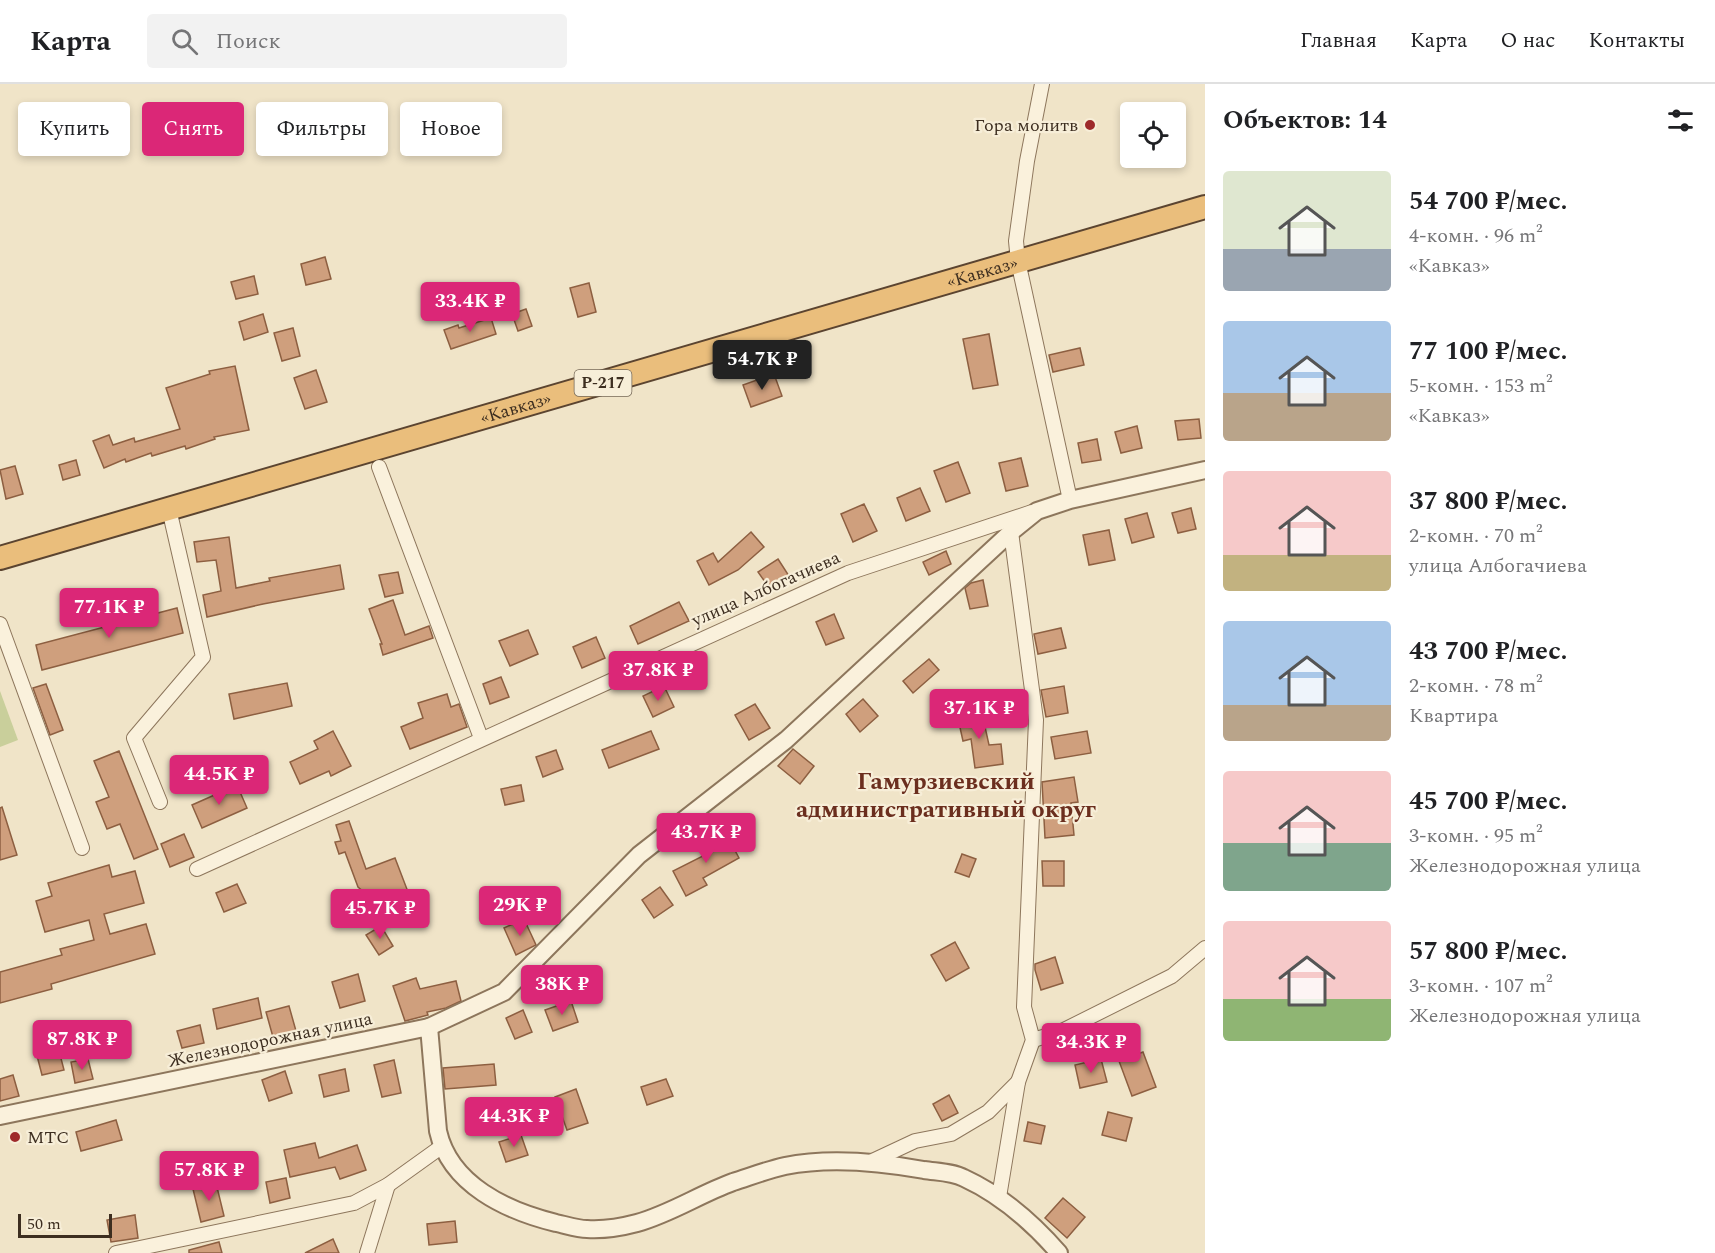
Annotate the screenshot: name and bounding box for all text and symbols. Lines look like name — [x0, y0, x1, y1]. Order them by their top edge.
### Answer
search box — [147, 14, 567, 68]
text: Карта — [30, 20, 111, 63]
icon: search — [168, 25, 201, 58]
text: Поиск — [216, 25, 281, 58]
text: Главная — [1300, 25, 1377, 57]
text: Карта — [1410, 25, 1467, 57]
text: О нас — [1500, 25, 1555, 57]
text: Контакты — [1588, 25, 1685, 57]
text: Объектов: 14 — [1223, 100, 1387, 140]
chip: Купить — [18, 102, 130, 156]
chip: Снять — [142, 102, 244, 156]
chip: Фильтры — [256, 102, 388, 156]
chip: Новое — [400, 102, 502, 156]
map controls — [1120, 102, 1186, 168]
button: locate — [1120, 102, 1186, 168]
icon: filters — [1664, 104, 1697, 137]
place label: Гора молитв — [974, 112, 1078, 139]
marker: Гора молитв — [1083, 118, 1097, 132]
text: 54 700 ₽/мес. — [1409, 181, 1568, 221]
icon: home — [1271, 195, 1343, 267]
text: 4-комн. · 96 m² — [1409, 221, 1543, 251]
street label: «Кавказ» — [944, 249, 1021, 295]
text: «Кавказ» — [1409, 251, 1489, 281]
pin: 33.4K ₽ — [415, 282, 525, 333]
text: 33.4K ₽ — [435, 286, 505, 316]
text: 77 100 ₽/мес. — [1409, 331, 1568, 371]
pin: 54.7K ₽ — [707, 340, 817, 391]
text: 54.7K ₽ — [727, 344, 797, 374]
icon: home — [1271, 345, 1343, 417]
road number: Р-217 — [574, 370, 632, 396]
text: 5-комн. · 153 m² — [1409, 371, 1553, 401]
street label: «Кавказ» — [477, 385, 554, 431]
text: «Кавказ» — [1409, 401, 1489, 431]
text: 37 800 ₽/мес. — [1409, 481, 1568, 521]
icon: home — [1271, 495, 1343, 567]
text: 2-комн. · 70 m² — [1409, 521, 1543, 551]
street label: улица Албогачиева — [686, 544, 845, 634]
text: улица Албогачиева — [1409, 551, 1587, 581]
pin: 77.1K ₽ — [54, 588, 164, 639]
text: 77.1K ₽ — [74, 592, 144, 622]
text: 43 700 ₽/мес. — [1409, 631, 1568, 671]
icon: home — [1271, 645, 1343, 717]
pin: 37.8K ₽ — [603, 651, 713, 702]
text: 37.8K ₽ — [623, 655, 693, 685]
text: 2-комн. · 78 m² — [1409, 671, 1543, 701]
pin: 37.1K ₽ — [924, 689, 1034, 740]
text: 37.1K ₽ — [944, 693, 1014, 723]
text: Квартира — [1409, 701, 1498, 731]
pin: 44.5K ₽ — [164, 755, 274, 806]
text: 44.5K ₽ — [184, 759, 254, 789]
district label: Гамурзиевский административный округ — [796, 764, 1096, 828]
text: 45 700 ₽/мес. — [1409, 781, 1568, 821]
icon: home — [1271, 795, 1343, 867]
pin: 43.7K ₽ — [651, 813, 761, 864]
text: 43.7K ₽ — [671, 817, 741, 847]
text: 3-комн. · 95 m² — [1409, 821, 1543, 851]
text: Железнодорожная улица — [1409, 851, 1641, 881]
pin: 29K ₽ — [478, 886, 562, 937]
pin: 45.7K ₽ — [325, 889, 435, 940]
text: 29K ₽ — [493, 890, 547, 920]
text: 45.7K ₽ — [345, 893, 415, 923]
text: 57 800 ₽/мес. — [1409, 931, 1568, 971]
icon: home — [1271, 945, 1343, 1017]
pin: 38K ₽ — [520, 965, 604, 1016]
text: 38K ₽ — [535, 969, 589, 999]
text: 3-комн. · 107 m² — [1409, 971, 1553, 1001]
text: Железнодорожная улица — [1409, 1001, 1641, 1031]
street label: Железнодорожная улица — [165, 1005, 375, 1075]
pin: 87.8K ₽ — [27, 1020, 137, 1071]
pin: 34.3K ₽ — [1036, 1023, 1146, 1074]
text: 87.8K ₽ — [47, 1024, 117, 1054]
text: 34.3K ₽ — [1056, 1027, 1126, 1057]
pin: 44.3K ₽ — [459, 1097, 569, 1148]
text: 44.3K ₽ — [479, 1101, 549, 1131]
place label: МТС — [27, 1124, 69, 1151]
marker: МТС — [8, 1130, 22, 1144]
pin: 57.8K ₽ — [154, 1151, 264, 1202]
text: 57.8K ₽ — [174, 1155, 244, 1185]
scale bar — [18, 1211, 112, 1238]
text: 50 m — [27, 1212, 61, 1236]

